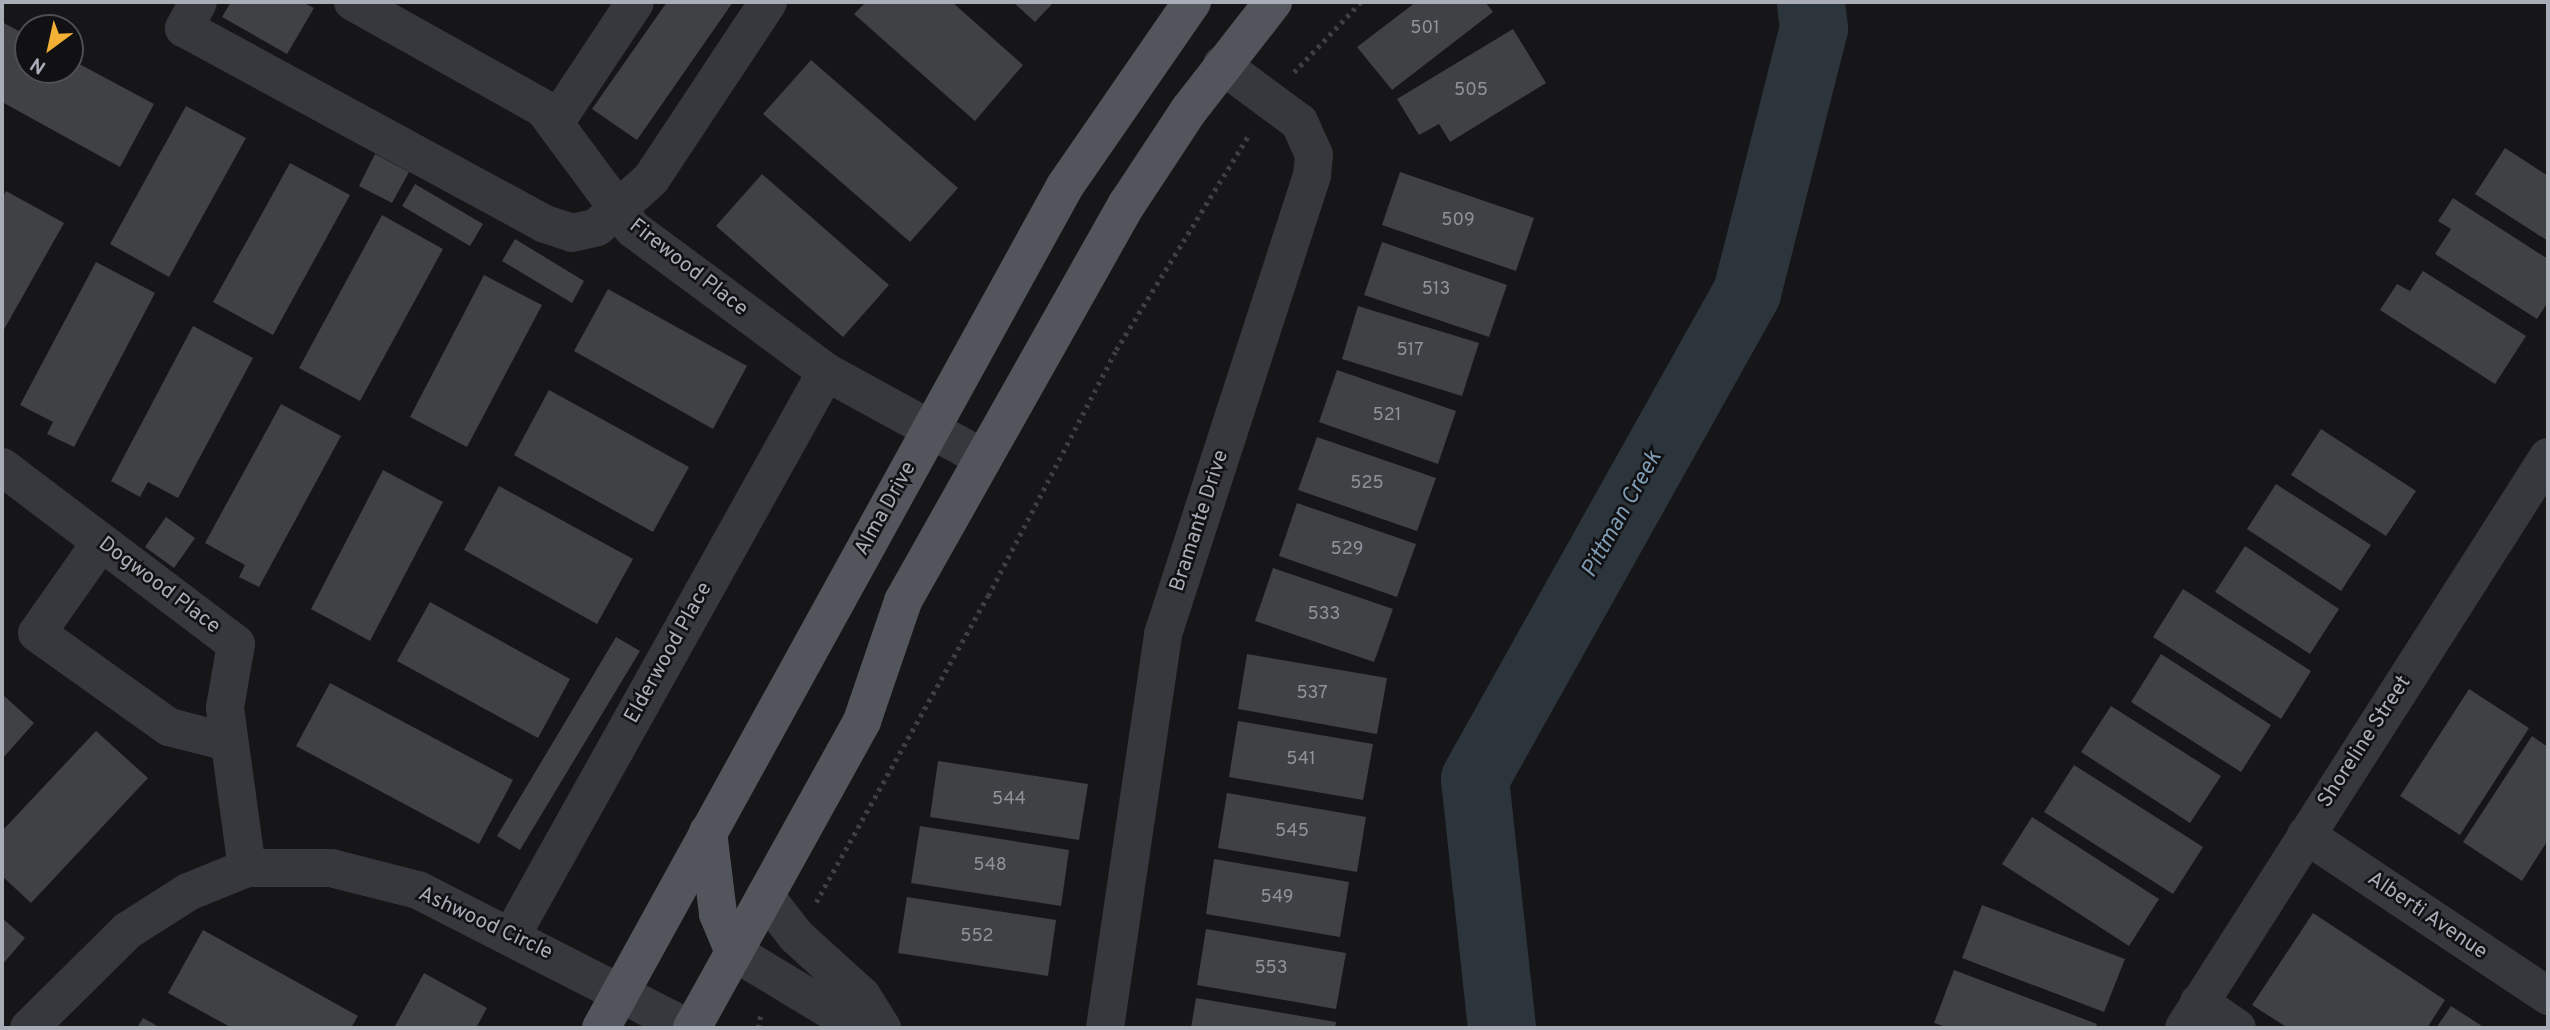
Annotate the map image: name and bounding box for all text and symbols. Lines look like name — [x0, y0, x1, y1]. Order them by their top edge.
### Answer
north arrow — [14, 14, 84, 84]
house number: 501 — [1410, 18, 1440, 40]
text: N — [26, 51, 51, 79]
house number: 505 — [1454, 80, 1488, 102]
house number: 509 — [1441, 210, 1475, 232]
street label: Firewood Place — [624, 214, 752, 322]
house number: 513 — [1422, 279, 1450, 301]
house number: 517 — [1396, 340, 1424, 362]
house number: 521 — [1373, 405, 1401, 427]
street label: Bramante Drive — [1165, 447, 1235, 595]
water label: Pittman Creek — [1577, 447, 1669, 583]
street label: Alma Drive — [850, 458, 922, 560]
house number: 525 — [1350, 473, 1384, 495]
street label: Dogwood Place — [93, 532, 225, 640]
house number: 529 — [1331, 539, 1363, 561]
street label: Elderwood Place — [620, 578, 718, 728]
house number: 533 — [1308, 604, 1340, 626]
street label: Shoreline Street — [2313, 671, 2417, 813]
house number: 537 — [1296, 683, 1328, 705]
house number: 541 — [1286, 749, 1316, 771]
house number: 544 — [992, 789, 1026, 811]
house number: 545 — [1275, 821, 1309, 843]
house number: 548 — [973, 855, 1007, 877]
street label: Alberti Avenue — [2362, 866, 2492, 966]
street label: Ashwood Circle — [414, 882, 556, 966]
house number: 549 — [1260, 887, 1294, 909]
house number: 552 — [960, 926, 994, 948]
house number: 553 — [1254, 958, 1288, 980]

